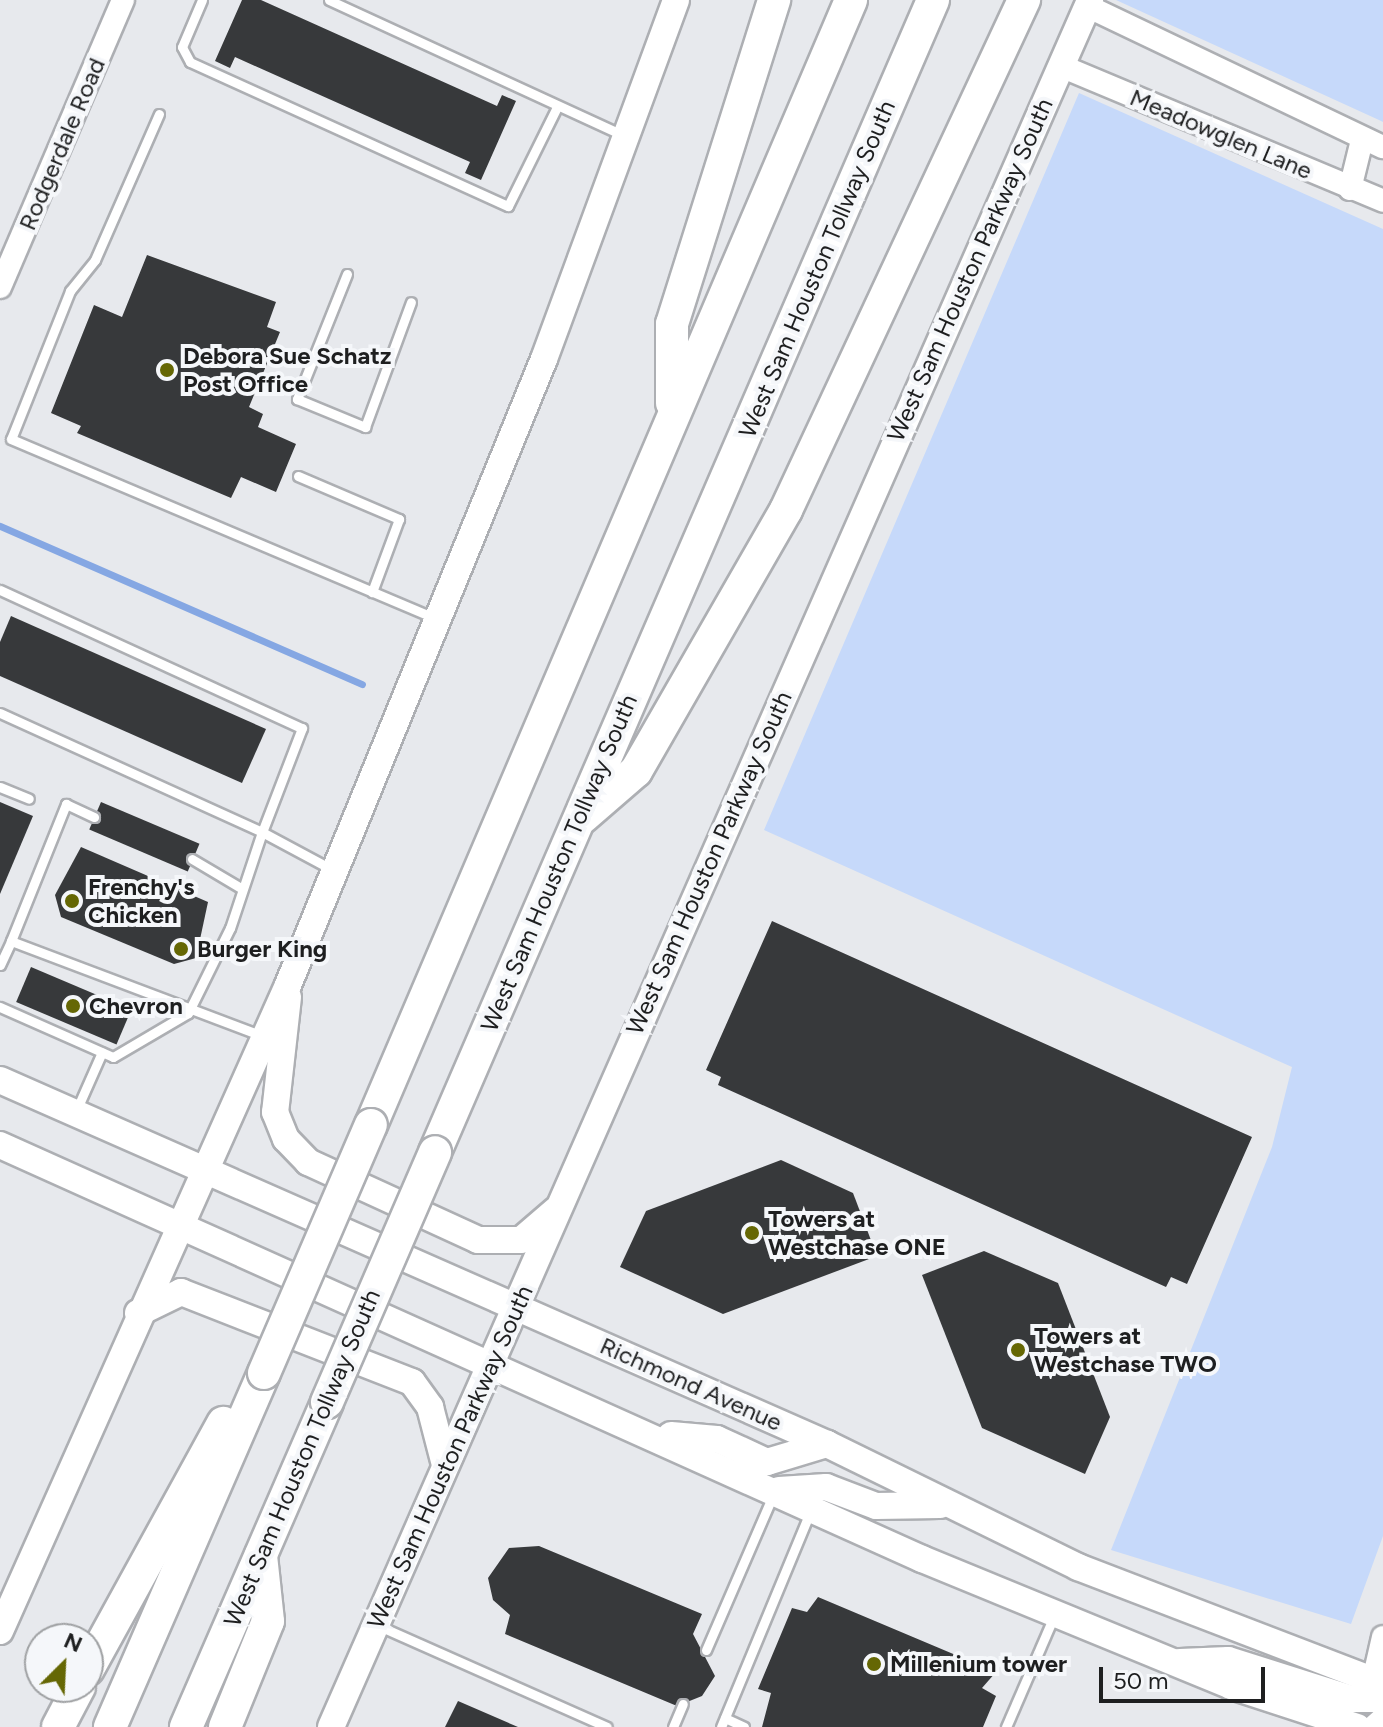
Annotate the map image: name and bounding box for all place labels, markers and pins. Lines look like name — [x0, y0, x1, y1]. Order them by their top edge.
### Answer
place label: Debora Sue Schatz Post Office — [183, 342, 391, 398]
marker: Debora Sue Schatz Post Office — [158, 361, 176, 379]
place label: Frenchy's Chicken — [88, 873, 194, 929]
marker: Frenchy's Chicken — [63, 892, 81, 910]
place label: Burger King — [197, 935, 327, 963]
marker: Burger King — [172, 940, 190, 958]
place label: Chevron — [89, 992, 183, 1020]
marker: Chevron — [64, 997, 82, 1015]
place label: Towers at Westchase ONE — [768, 1205, 946, 1261]
marker: Towers at Westchase ONE — [743, 1224, 761, 1242]
place label: Towers at Westchase TWO — [1034, 1322, 1217, 1378]
marker: Towers at Westchase TWO — [1009, 1341, 1027, 1359]
place label: Millenium tower — [890, 1650, 1067, 1678]
marker: Millenium tower — [865, 1655, 883, 1673]

